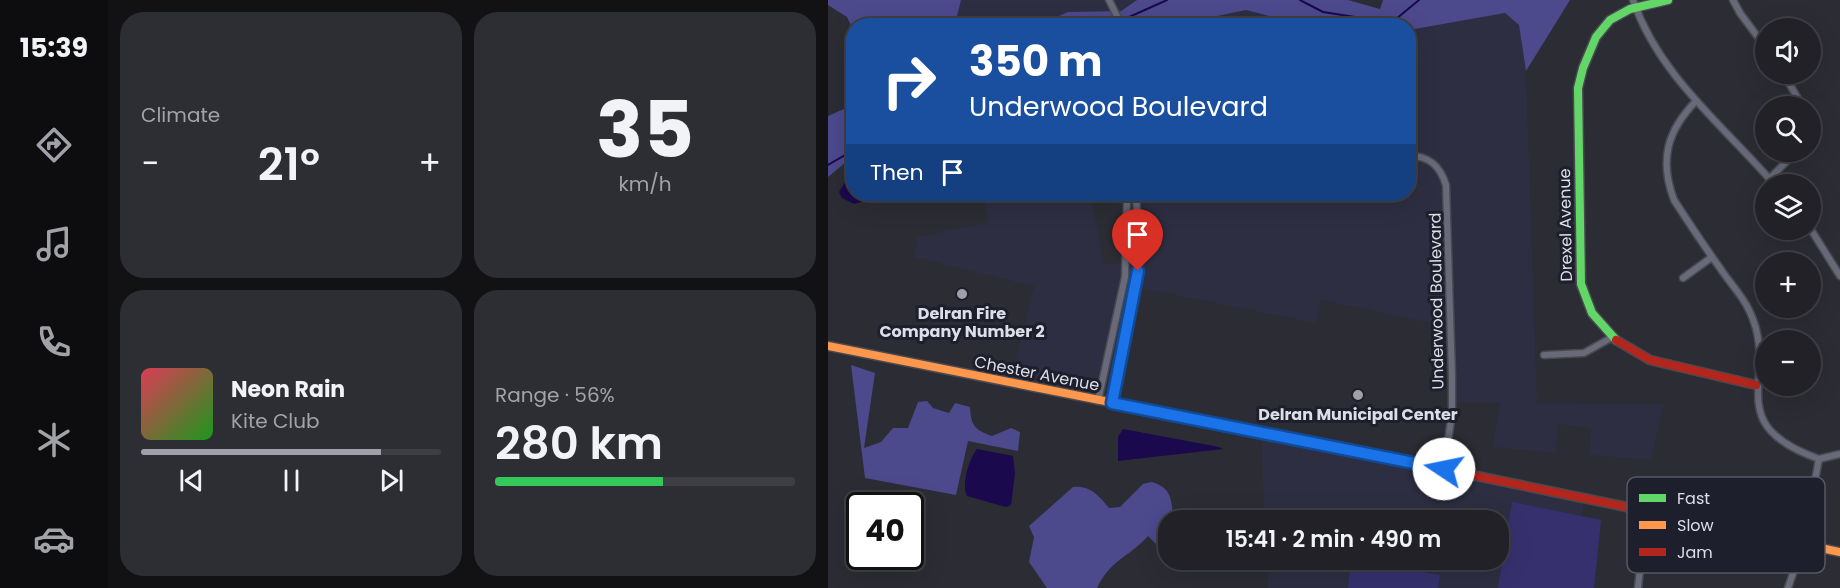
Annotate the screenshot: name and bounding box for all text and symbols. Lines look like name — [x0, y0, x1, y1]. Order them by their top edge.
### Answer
map controls — [1755, 18, 1821, 396]
button: sound — [1755, 18, 1821, 84]
text: 15:39 — [20, 29, 88, 66]
text: 350 m — [969, 32, 1102, 91]
icon: right — [870, 42, 948, 120]
text: 35 — [596, 75, 694, 184]
text: Underwood Boulevard — [969, 88, 1268, 125]
button: search — [1755, 96, 1821, 162]
text: Climate — [141, 101, 220, 129]
icon: directions — [33, 124, 75, 166]
text: 21° — [258, 133, 320, 196]
text: − — [141, 140, 159, 187]
text: + — [418, 140, 441, 187]
icon: arrive — [936, 156, 969, 189]
text: Then — [870, 157, 924, 188]
street label: Drexel Avenue — [1553, 168, 1578, 282]
text: km/h — [618, 170, 672, 198]
button: layers — [1755, 174, 1821, 240]
pin — [1112, 209, 1163, 271]
street label: Underwood Boulevard — [1423, 212, 1450, 390]
icon: arrive — [1121, 218, 1154, 251]
icon: music — [33, 223, 75, 265]
button: + — [1755, 252, 1821, 318]
marker: Delran Fire Company Number 2 — [955, 287, 969, 301]
place label: Delran Fire Company Number 2 — [879, 302, 1045, 343]
icon: phone — [33, 321, 75, 363]
button: − — [1755, 330, 1821, 396]
street label: Chester Avenue — [972, 350, 1101, 397]
text: Neon Rain — [231, 374, 345, 405]
text: Range · 56% — [495, 381, 615, 409]
marker: Delran Municipal Center — [1351, 388, 1365, 402]
place label: Delran Municipal Center — [1258, 403, 1458, 426]
text: Kite Club — [231, 407, 320, 435]
text: 280 km — [495, 412, 663, 475]
icon: climate — [33, 419, 75, 461]
position arrow — [1412, 437, 1476, 501]
icon: previous — [175, 464, 208, 497]
icon: pause — [275, 464, 308, 497]
icon: next — [375, 464, 408, 497]
legend — [1627, 477, 1825, 573]
text: Fast — [1677, 487, 1710, 510]
speed limit sign: 40 — [846, 492, 924, 570]
text: Slow — [1677, 514, 1714, 537]
icon: car — [33, 518, 75, 560]
text: 15:41 · 2 min · 490 m — [1226, 524, 1441, 555]
text: Jam — [1677, 541, 1713, 564]

